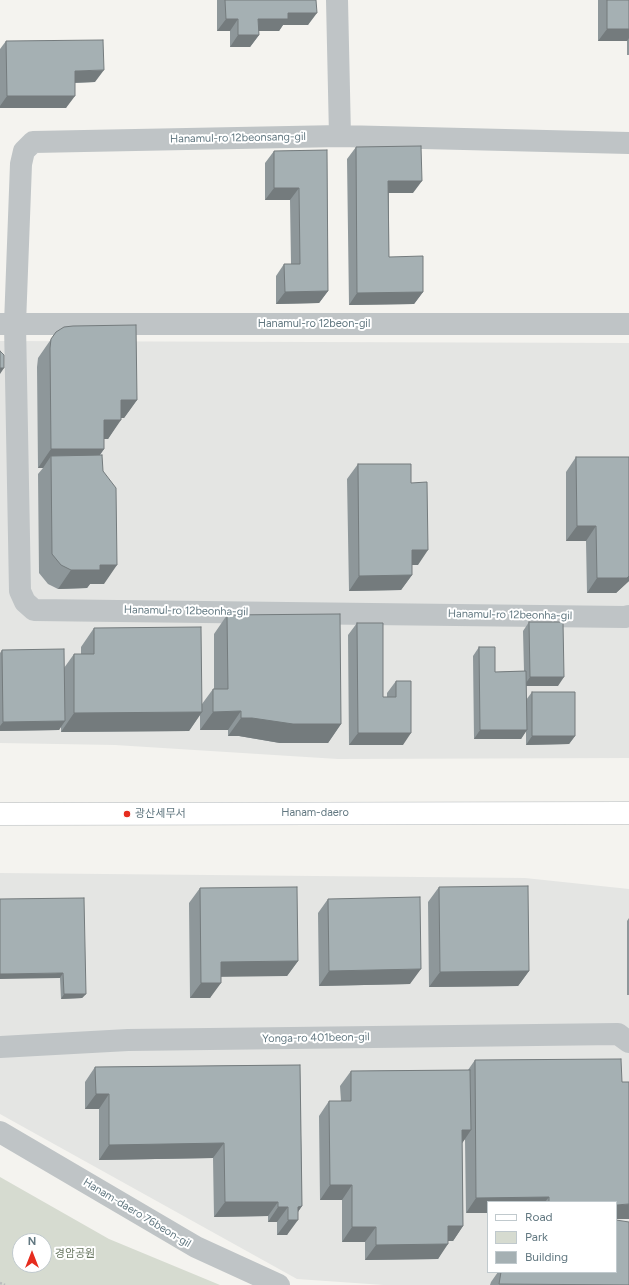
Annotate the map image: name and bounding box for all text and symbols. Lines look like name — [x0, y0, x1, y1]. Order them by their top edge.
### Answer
street label: Hanamul-ro 12beonsang-gil — [170, 130, 306, 146]
street label: Hanamul-ro 12beon-gil — [258, 317, 370, 331]
street label: Hanamul-ro 12beonha-gil — [124, 603, 248, 619]
street label: Hanamul-ro 12beonha-gil — [448, 607, 572, 623]
street label: Hanam-daero — [281, 806, 349, 820]
place label: 광산세무서 — [135, 807, 186, 821]
marker: 광산세무서 — [122, 809, 132, 819]
street label: Yonga-ro 401beon-gil — [262, 1030, 370, 1046]
street label: Hanam-daero 76beon-gil — [81, 1176, 193, 1250]
legend — [487, 1201, 617, 1273]
text: Road — [525, 1210, 553, 1224]
text: Park — [525, 1230, 548, 1244]
north arrow — [12, 1233, 52, 1273]
text: N — [28, 1235, 36, 1248]
park label: 경암공원 — [55, 1247, 95, 1261]
text: Building — [525, 1250, 568, 1264]

